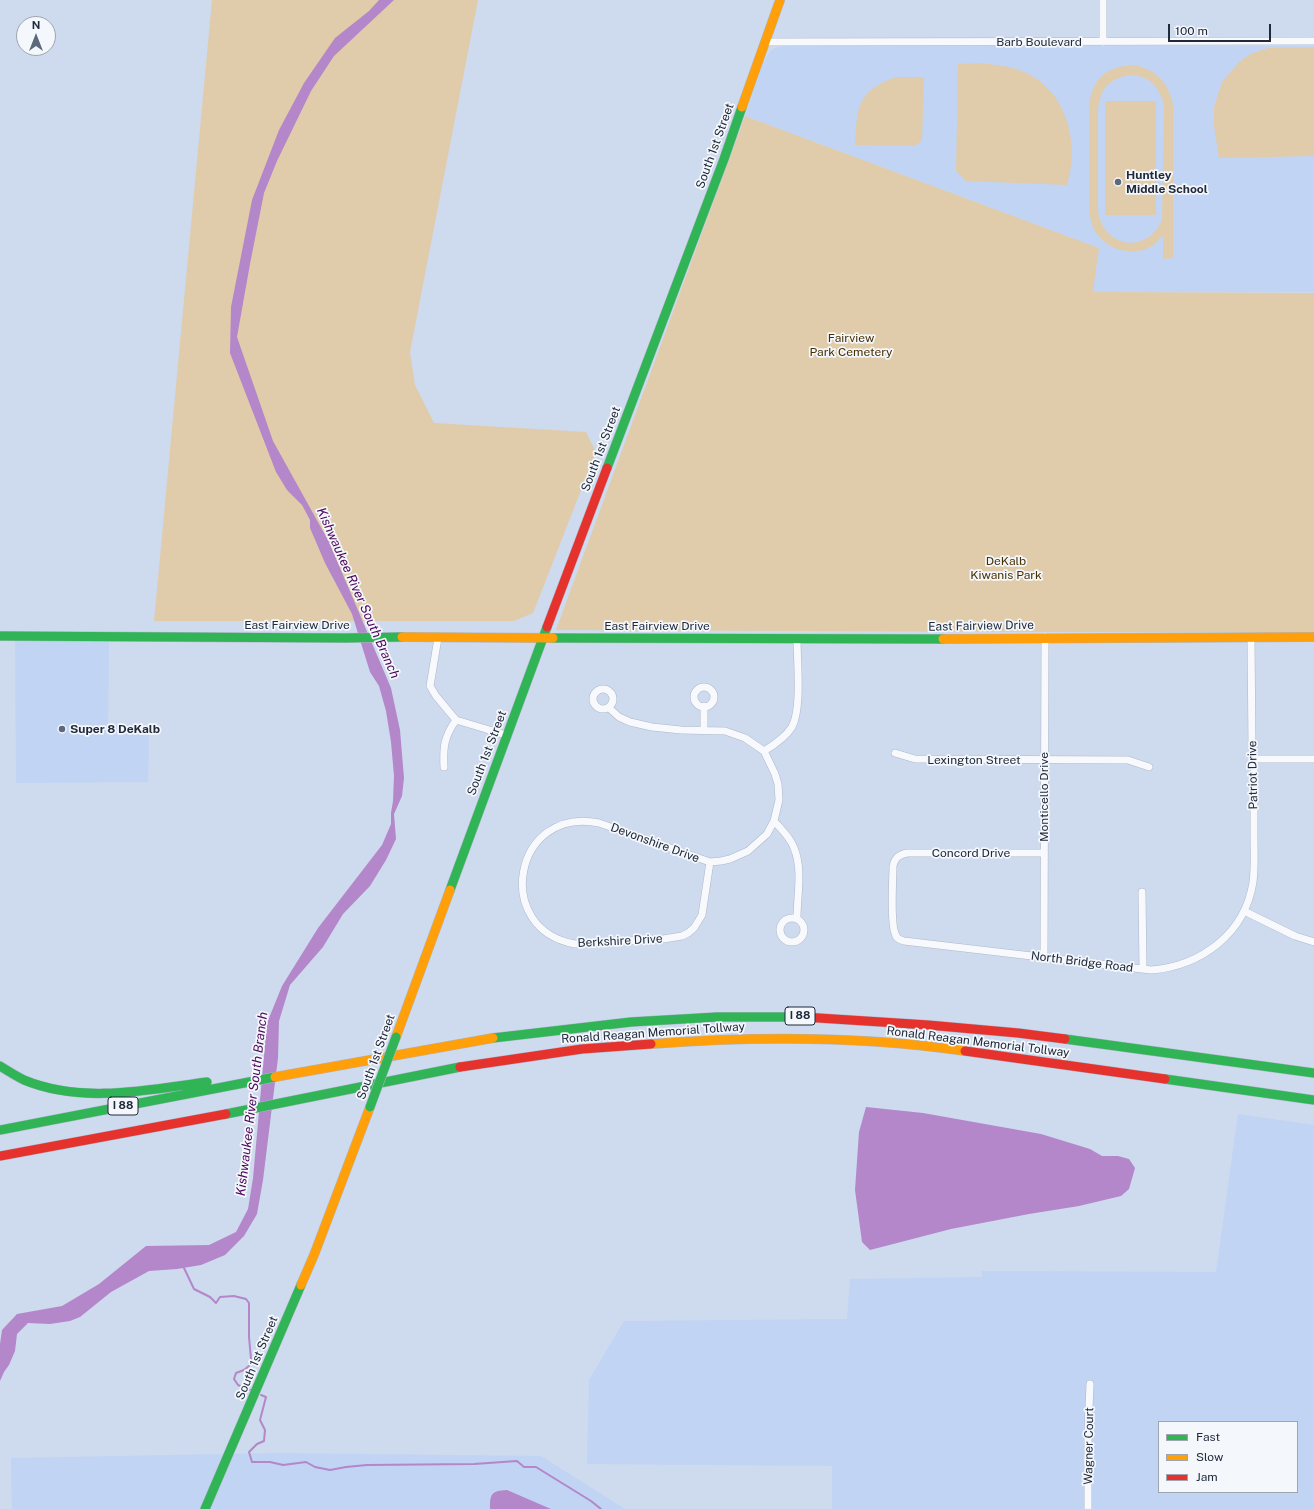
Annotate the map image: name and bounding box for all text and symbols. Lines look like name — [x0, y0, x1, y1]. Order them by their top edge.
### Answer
north arrow — [16, 16, 56, 56]
scale bar — [1170, 16, 1273, 42]
text: N — [32, 19, 40, 31]
text: 100 m — [1175, 24, 1208, 38]
street label: Barb Boulevard — [996, 35, 1082, 49]
street label: South 1st Street — [693, 101, 737, 191]
place label: Huntley Middle School — [1126, 168, 1208, 196]
marker: Huntley Middle School — [1113, 177, 1123, 187]
park label: Fairview Park Cemetery — [809, 331, 893, 359]
street label: South 1st Street — [578, 405, 624, 493]
water label: Kishwaukee River South Branch — [313, 505, 403, 681]
park label: DeKalb Kiwanis Park — [970, 554, 1042, 582]
street label: East Fairview Drive — [244, 618, 350, 632]
street label: East Fairview Drive — [928, 618, 1034, 634]
street label: East Fairview Drive — [604, 619, 710, 633]
street label: South 1st Street — [464, 709, 510, 797]
place label: Super 8 DeKalb — [70, 722, 160, 736]
marker: Super 8 DeKalb — [57, 724, 67, 734]
street label: Patriot Drive — [1245, 740, 1261, 810]
street label: Monticello Drive — [1037, 752, 1051, 842]
street label: Lexington Street — [927, 753, 1021, 767]
street label: Devonshire Drive — [609, 820, 701, 866]
street label: Concord Drive — [932, 846, 1010, 860]
street label: Berkshire Drive — [577, 932, 663, 950]
street label: North Bridge Road — [1030, 949, 1134, 975]
road number: I 88 — [785, 1007, 815, 1025]
water label: Kishwaukee River South Branch — [233, 1011, 271, 1197]
street label: South 1st Street — [354, 1012, 398, 1102]
street label: Ronald Reagan Memorial Tollway — [561, 1019, 745, 1047]
street label: Ronald Reagan Memorial Tollway — [886, 1024, 1070, 1060]
road number: I 88 — [108, 1097, 138, 1115]
street label: South 1st Street — [233, 1314, 281, 1402]
street label: Wagner Court — [1081, 1407, 1097, 1485]
legend — [1158, 1421, 1298, 1493]
text: Fast — [1196, 1430, 1220, 1444]
text: Slow — [1196, 1450, 1223, 1464]
text: Jam — [1196, 1470, 1218, 1484]

